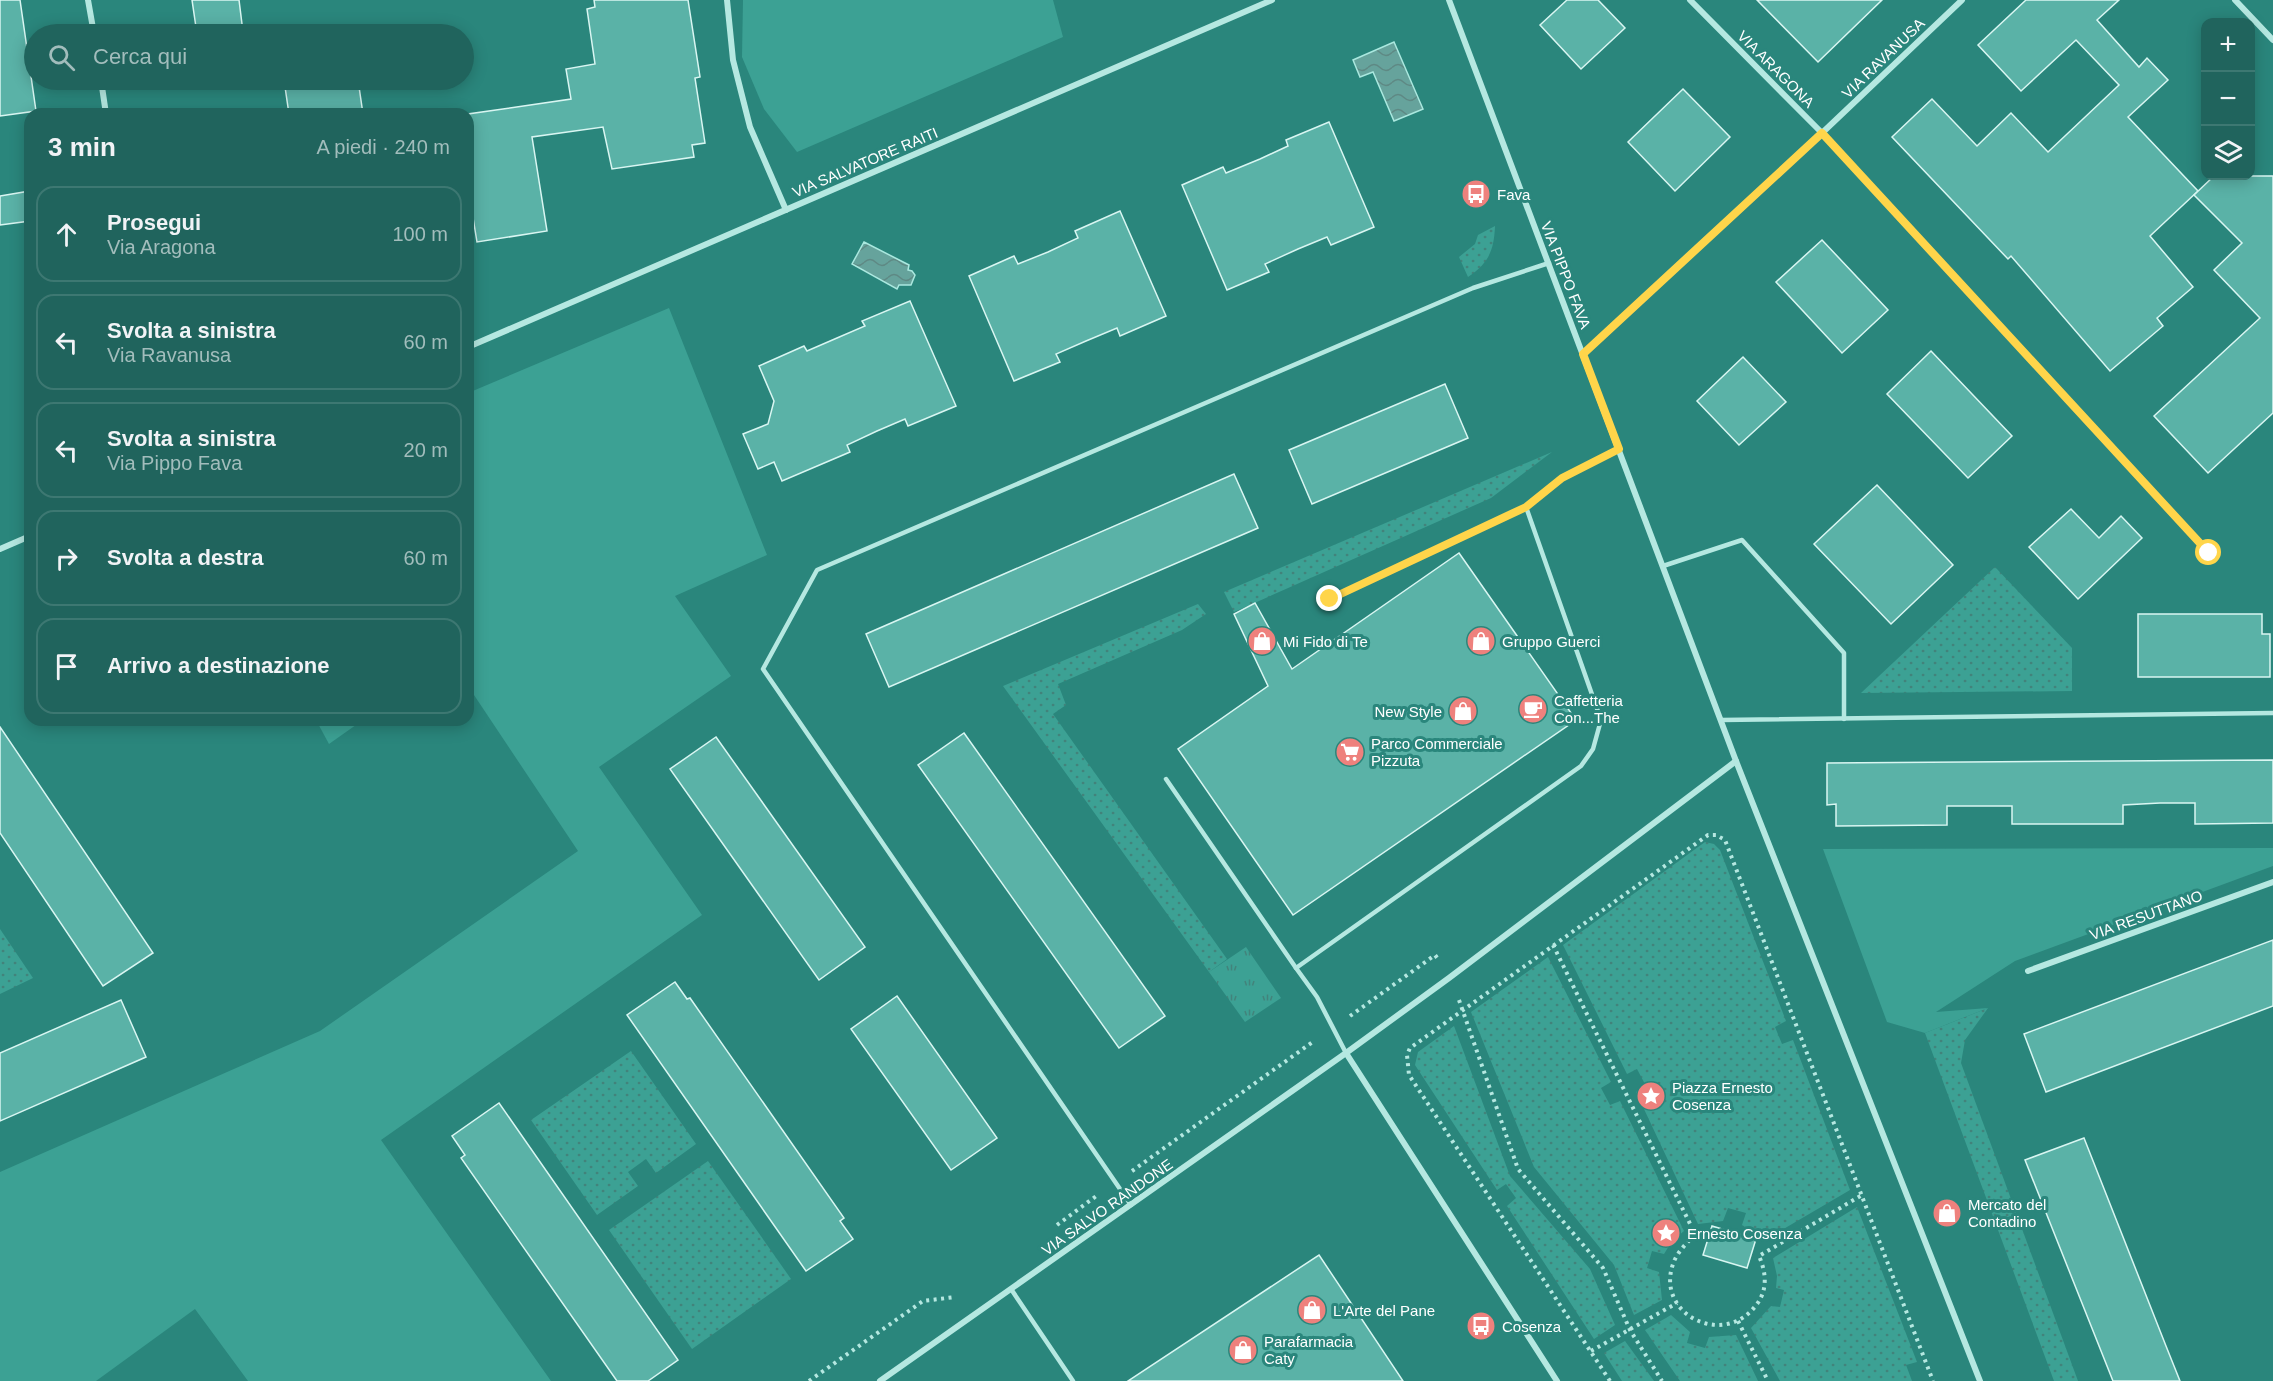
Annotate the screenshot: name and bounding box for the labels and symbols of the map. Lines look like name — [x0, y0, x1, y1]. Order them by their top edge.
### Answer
street label: VIA RAVANUSA — [1838, 14, 1928, 102]
street label: VIA ARAGONA — [1734, 27, 1818, 111]
street label: VIA SALVATORE RAITI — [790, 124, 940, 200]
bus stop icon: Fava — [1460, 178, 1492, 210]
place label: Fava — [1497, 186, 1531, 203]
street label: VIA PIPPO FAVA — [1538, 219, 1594, 331]
route start — [2195, 539, 2221, 565]
route end — [1316, 585, 1342, 611]
shop icon: Mi Fido di Te — [1246, 625, 1278, 657]
shop icon: Gruppo Guerci — [1465, 625, 1497, 657]
place label: Mi Fido di Te — [1283, 633, 1368, 650]
place label: Gruppo Guerci — [1502, 633, 1600, 650]
place label: Caffetteria Con...The — [1554, 692, 1624, 726]
cafe icon: Caffetteria Con...The — [1517, 693, 1549, 725]
shop icon: New Style — [1447, 695, 1479, 727]
place label: New Style — [1374, 703, 1442, 720]
place label: Parco Commerciale Pizzuta — [1371, 735, 1503, 769]
supermarket icon: Parco Commerciale Pizzuta — [1334, 736, 1366, 768]
street label: VIA RESUTTANO — [2087, 887, 2205, 943]
place label: Piazza Ernesto Cosenza — [1672, 1079, 1773, 1113]
place icon: Piazza Ernesto Cosenza — [1635, 1080, 1667, 1112]
street label: VIA SALVO RANDONE — [1038, 1155, 1176, 1259]
place label: Mercato del Contadino — [1968, 1196, 2046, 1230]
shop icon: Mercato del Contadino — [1931, 1197, 1963, 1229]
place icon: Ernesto Cosenza — [1650, 1217, 1682, 1249]
place label: Ernesto Cosenza — [1687, 1225, 1803, 1242]
shop icon: L'Arte del Pane — [1296, 1294, 1328, 1326]
place label: L'Arte del Pane — [1333, 1302, 1435, 1319]
bus stop icon: Cosenza — [1465, 1310, 1497, 1342]
place label: Cosenza — [1502, 1318, 1562, 1335]
place label: Parafarmacia Caty — [1264, 1333, 1354, 1367]
shop icon: Parafarmacia Caty — [1227, 1334, 1259, 1366]

